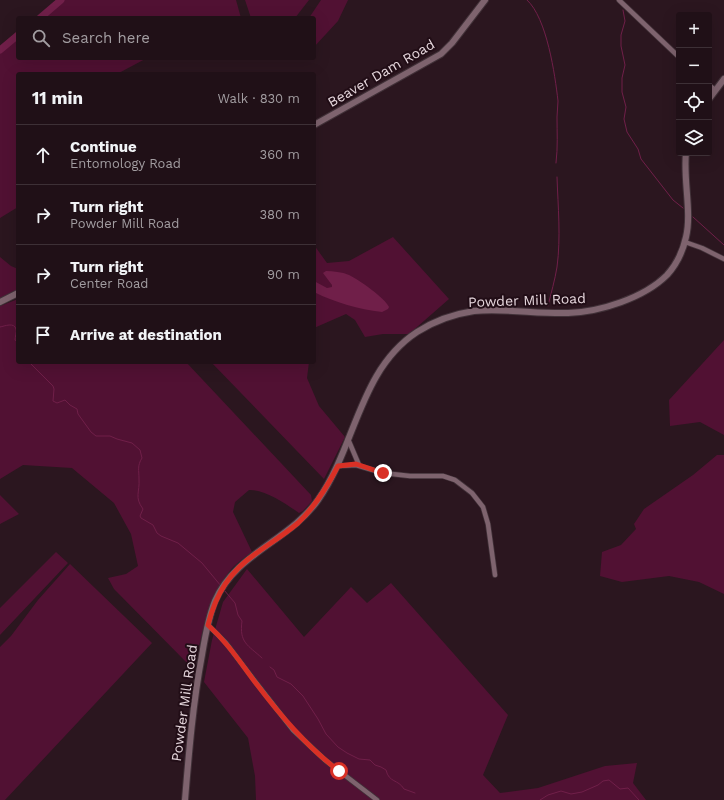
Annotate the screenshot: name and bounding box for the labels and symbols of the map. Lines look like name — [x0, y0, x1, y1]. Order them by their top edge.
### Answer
street label: Beaver Dam Road — [325, 36, 437, 110]
street label: Powder Mill Road — [468, 290, 586, 310]
route end — [374, 464, 392, 482]
street label: Powder Mill Road — [168, 644, 200, 762]
route start — [330, 762, 348, 780]

